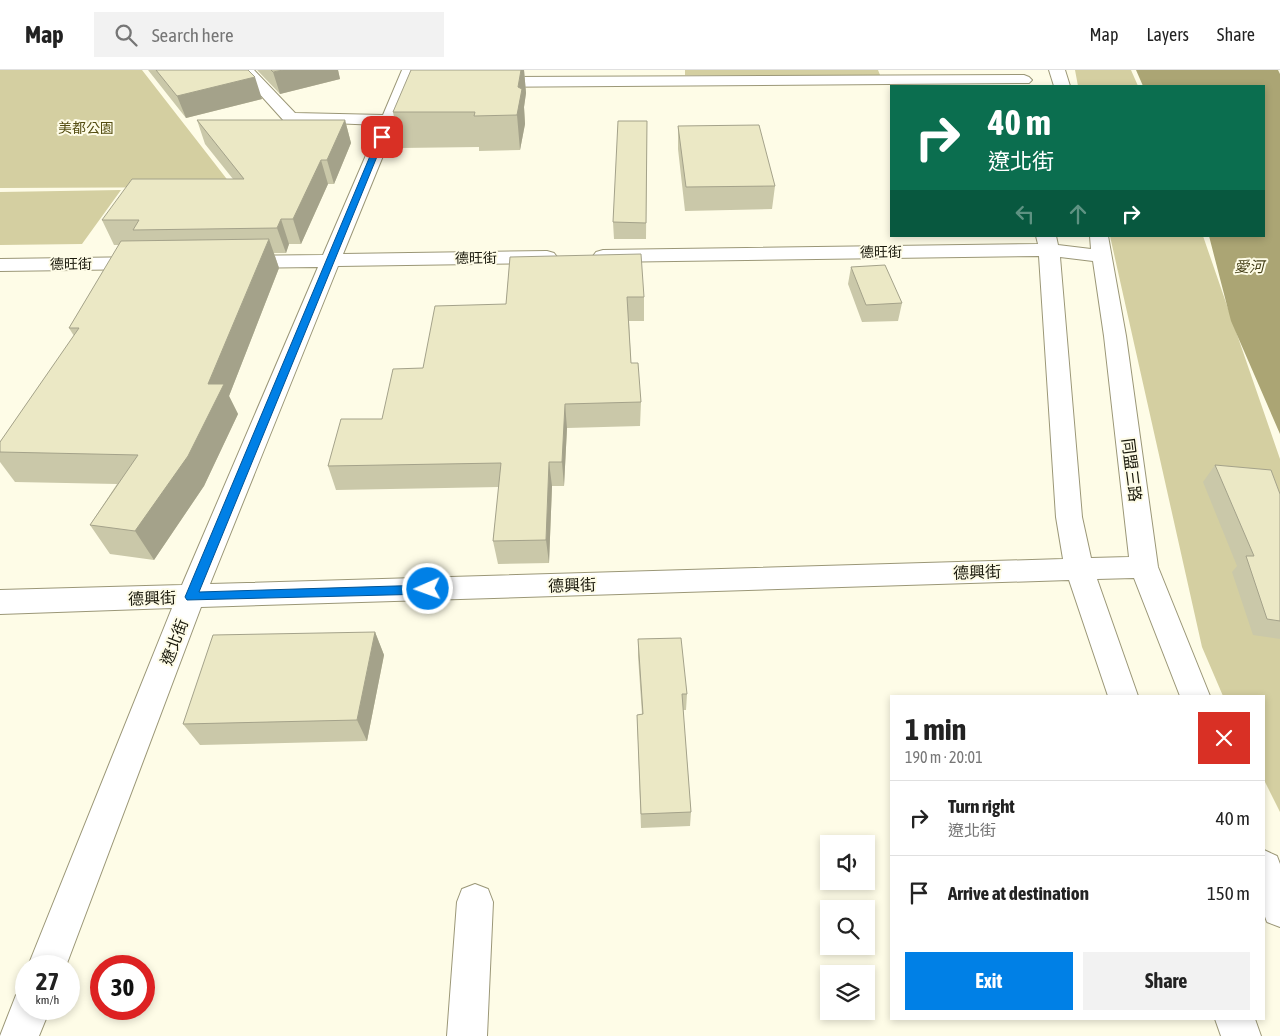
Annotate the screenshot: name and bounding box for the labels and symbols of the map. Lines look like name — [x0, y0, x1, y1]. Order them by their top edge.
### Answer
pin — [361, 116, 403, 158]
park label: 美都公園 — [58, 120, 114, 136]
street label: 德旺街 — [860, 244, 902, 260]
street label: 德旺街 — [455, 250, 497, 266]
street label: 德旺街 — [50, 256, 92, 272]
water label: 愛河 — [1234, 258, 1267, 275]
street label: 同盟三路 — [1119, 437, 1145, 503]
position arrow — [401, 562, 453, 614]
street label: 德興街 — [953, 562, 1001, 582]
street label: 德興街 — [548, 575, 596, 595]
street label: 德興街 — [128, 588, 176, 608]
street label: 遼北街 — [157, 616, 191, 668]
speed limit sign: 30 — [90, 955, 155, 1020]

